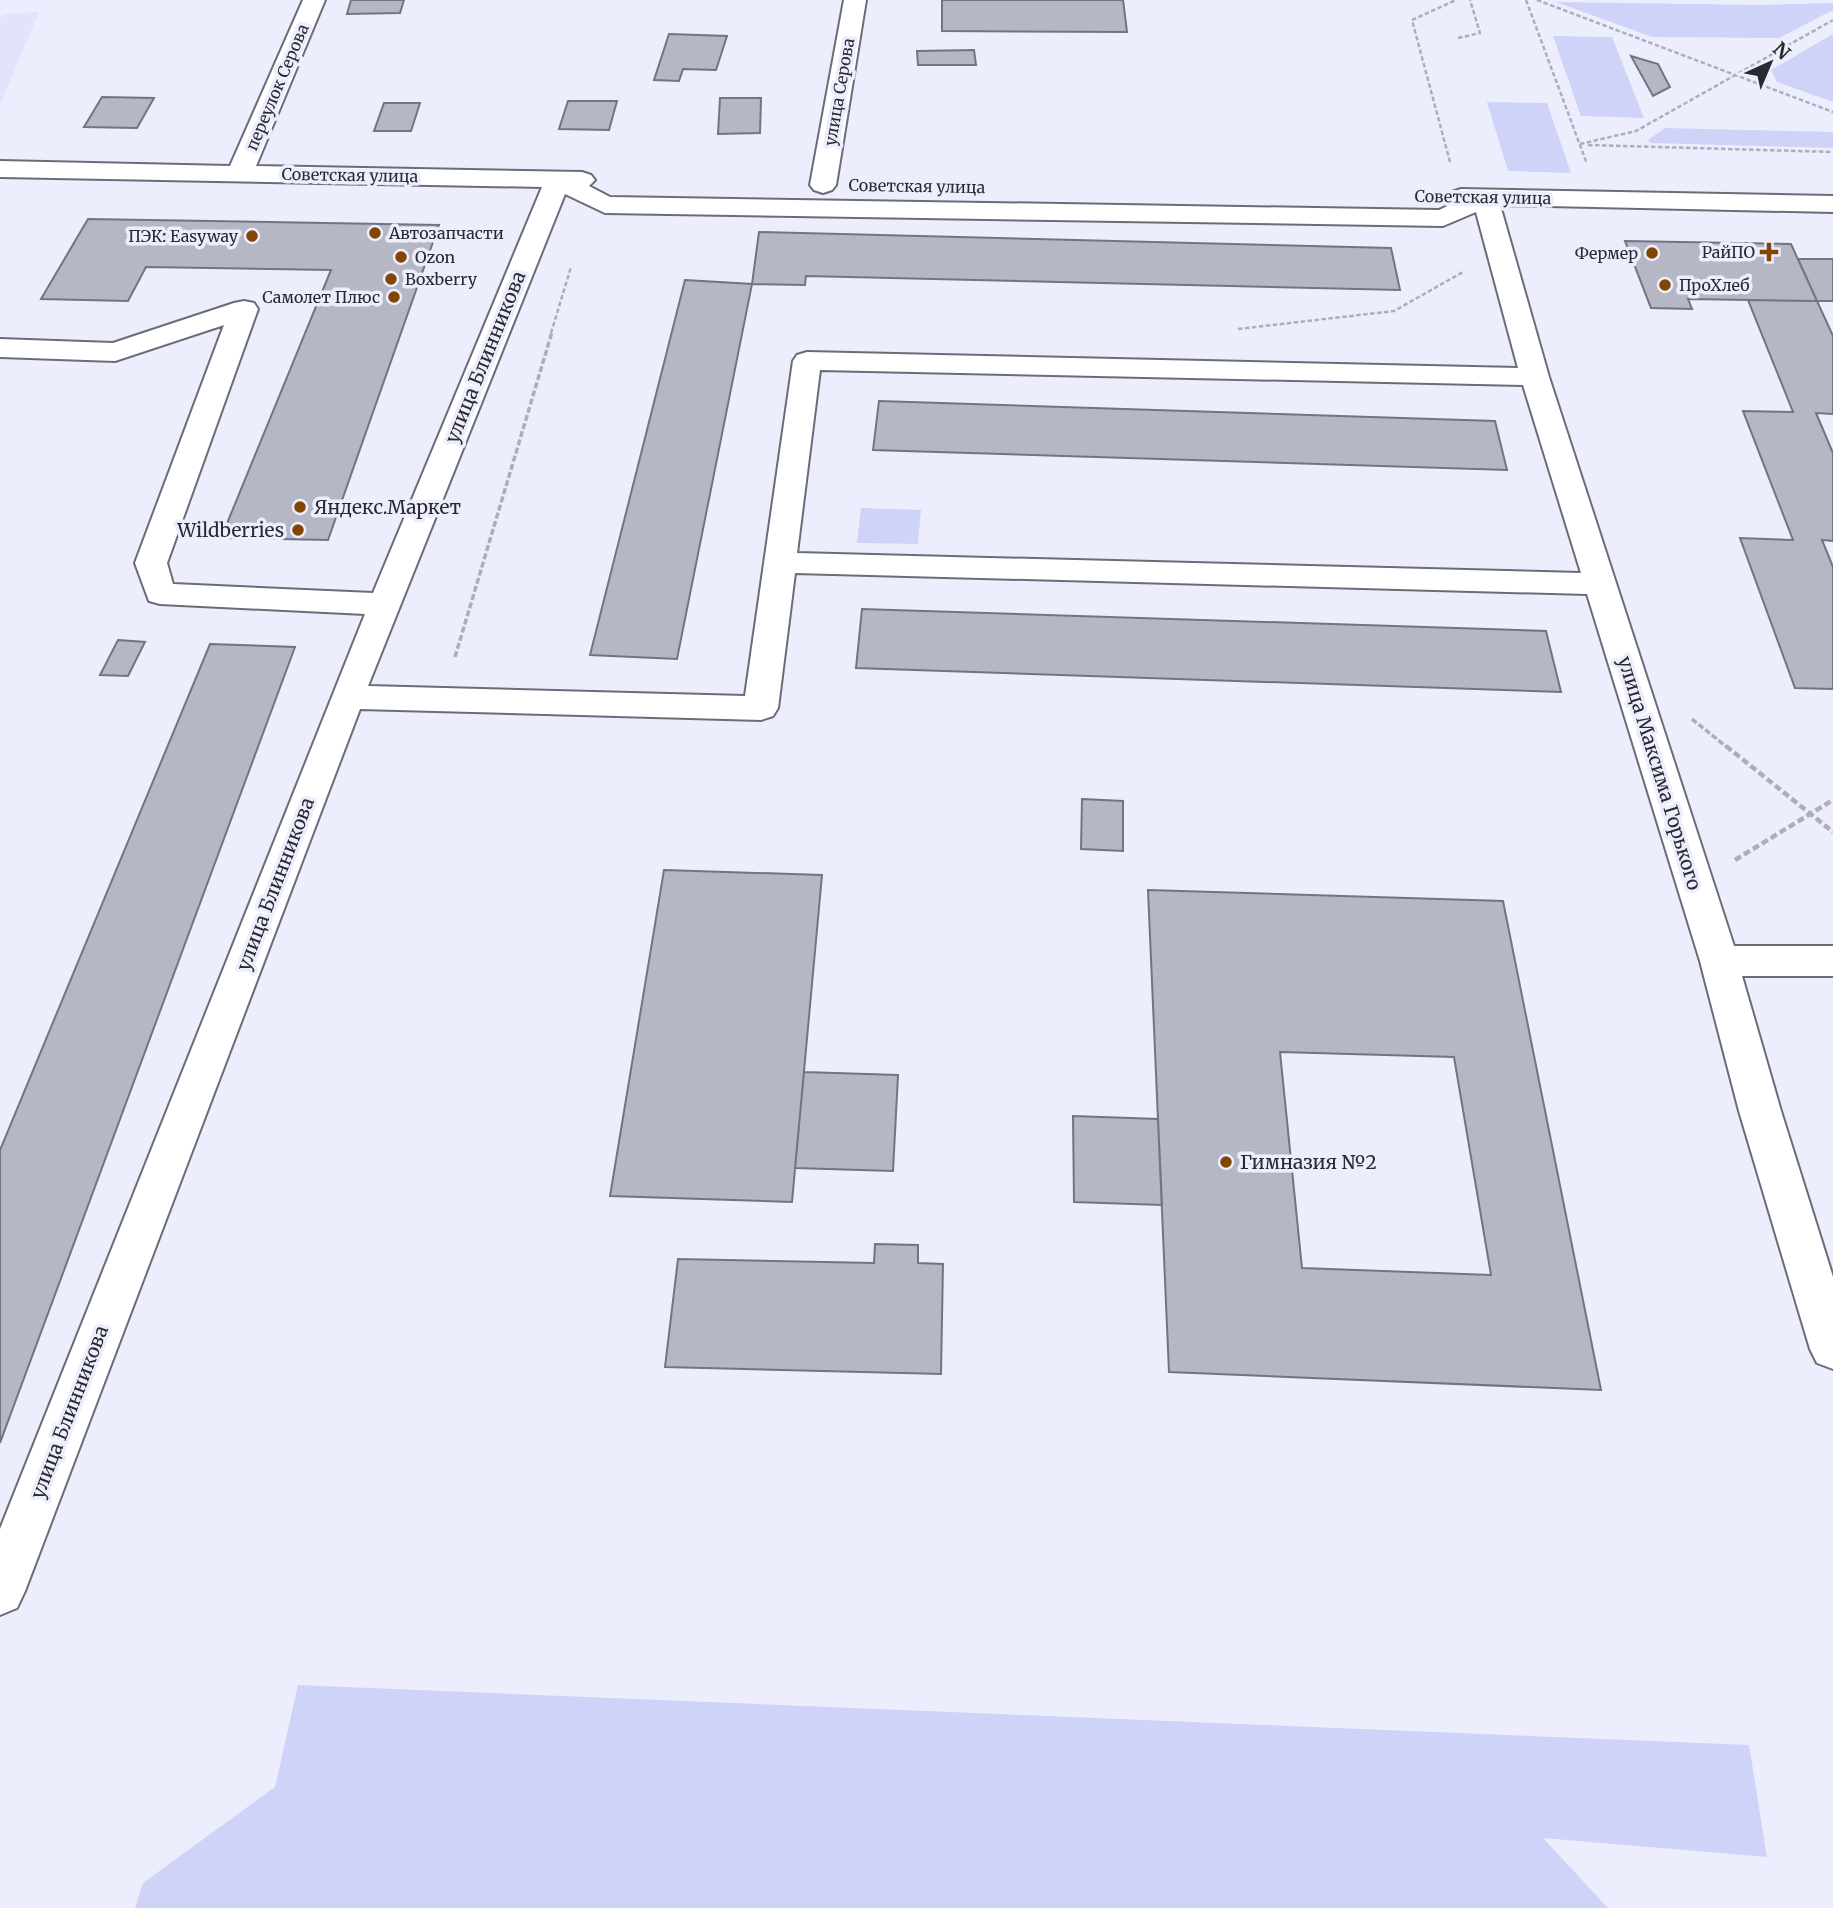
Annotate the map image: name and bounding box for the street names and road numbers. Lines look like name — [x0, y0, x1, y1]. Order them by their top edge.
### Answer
street label: переулок Серова — [241, 20, 313, 153]
street label: улица Серова — [820, 36, 858, 147]
street label: Советская улица — [282, 164, 419, 186]
street label: Советская улица — [849, 175, 986, 197]
street label: Советская улица — [1415, 186, 1552, 208]
street label: улица Блинникова — [439, 267, 531, 447]
street label: улица Максима Горького — [1613, 653, 1707, 893]
street label: улица Блинникова — [231, 794, 319, 974]
street label: улица Блинникова — [25, 1322, 113, 1502]

